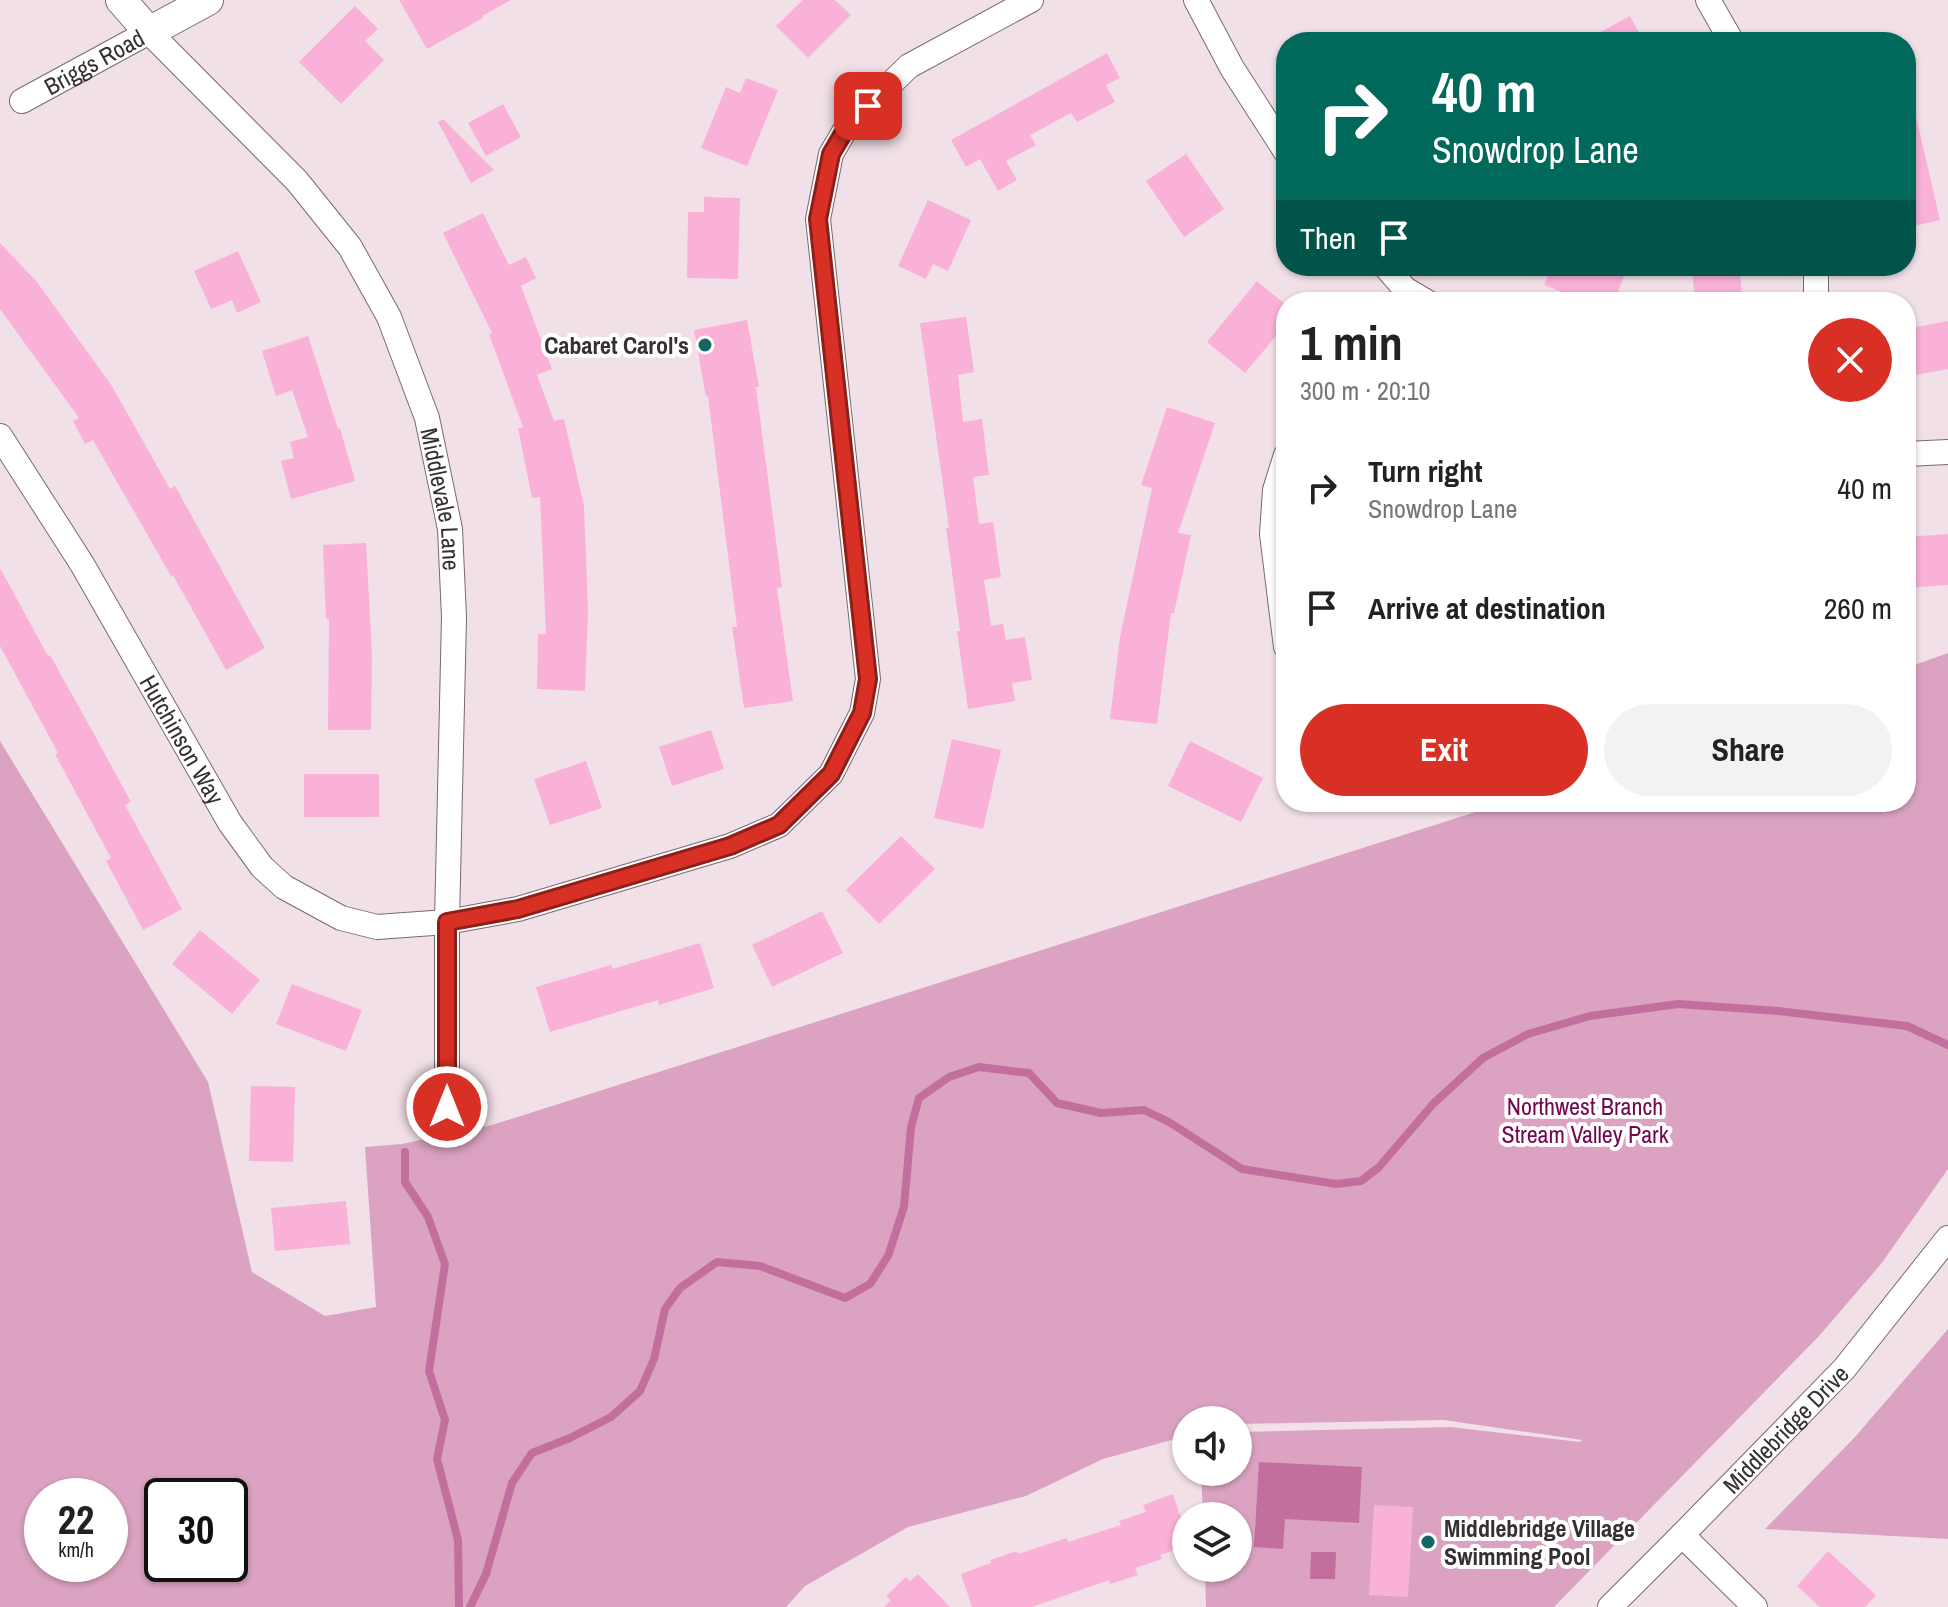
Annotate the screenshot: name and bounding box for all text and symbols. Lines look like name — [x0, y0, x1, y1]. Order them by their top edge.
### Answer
street label: Briggs Road — [38, 22, 150, 102]
text: 40 m — [1432, 54, 1537, 129]
icon: right — [1300, 64, 1404, 168]
pin — [834, 72, 902, 140]
icon: arrive — [846, 84, 890, 128]
text: Snowdrop Lane — [1432, 126, 1639, 174]
icon: arrive — [1372, 216, 1416, 260]
text: Then — [1300, 218, 1356, 258]
text: 1 min — [1300, 310, 1403, 375]
button: close — [1808, 318, 1892, 402]
place label: Cabaret Carol's — [544, 329, 689, 361]
marker: Cabaret Carol's — [696, 336, 714, 354]
text: 300 m · 20:10 — [1300, 373, 1430, 408]
street label: Middlevale Lane — [413, 425, 468, 571]
text: Turn right — [1368, 451, 1482, 491]
icon: right — [1300, 466, 1344, 510]
text: 40 m — [1837, 468, 1892, 508]
text: Snowdrop Lane — [1368, 491, 1517, 526]
icon: arrive — [1300, 586, 1344, 630]
text: Arrive at destination — [1368, 588, 1606, 628]
text: 260 m — [1824, 588, 1892, 628]
street label: Hutchinson Way — [133, 669, 232, 810]
button: Exit — [1300, 704, 1588, 796]
button: Share — [1604, 704, 1892, 796]
position arrow — [405, 1065, 489, 1149]
park label: Northwest Branch Stream Valley Park — [1502, 1090, 1669, 1150]
street label: Middlebridge Drive — [1716, 1358, 1855, 1500]
map controls — [1172, 1406, 1252, 1582]
button: sound — [1172, 1406, 1252, 1486]
speed limit sign: 30 — [144, 1478, 248, 1582]
text: 22 — [58, 1493, 94, 1546]
button: layers — [1172, 1502, 1252, 1582]
place label: Middlebridge Village Swimming Pool — [1444, 1512, 1635, 1572]
marker: Middlebridge Village Swimming Pool — [1419, 1533, 1437, 1551]
text: km/h — [58, 1536, 94, 1563]

